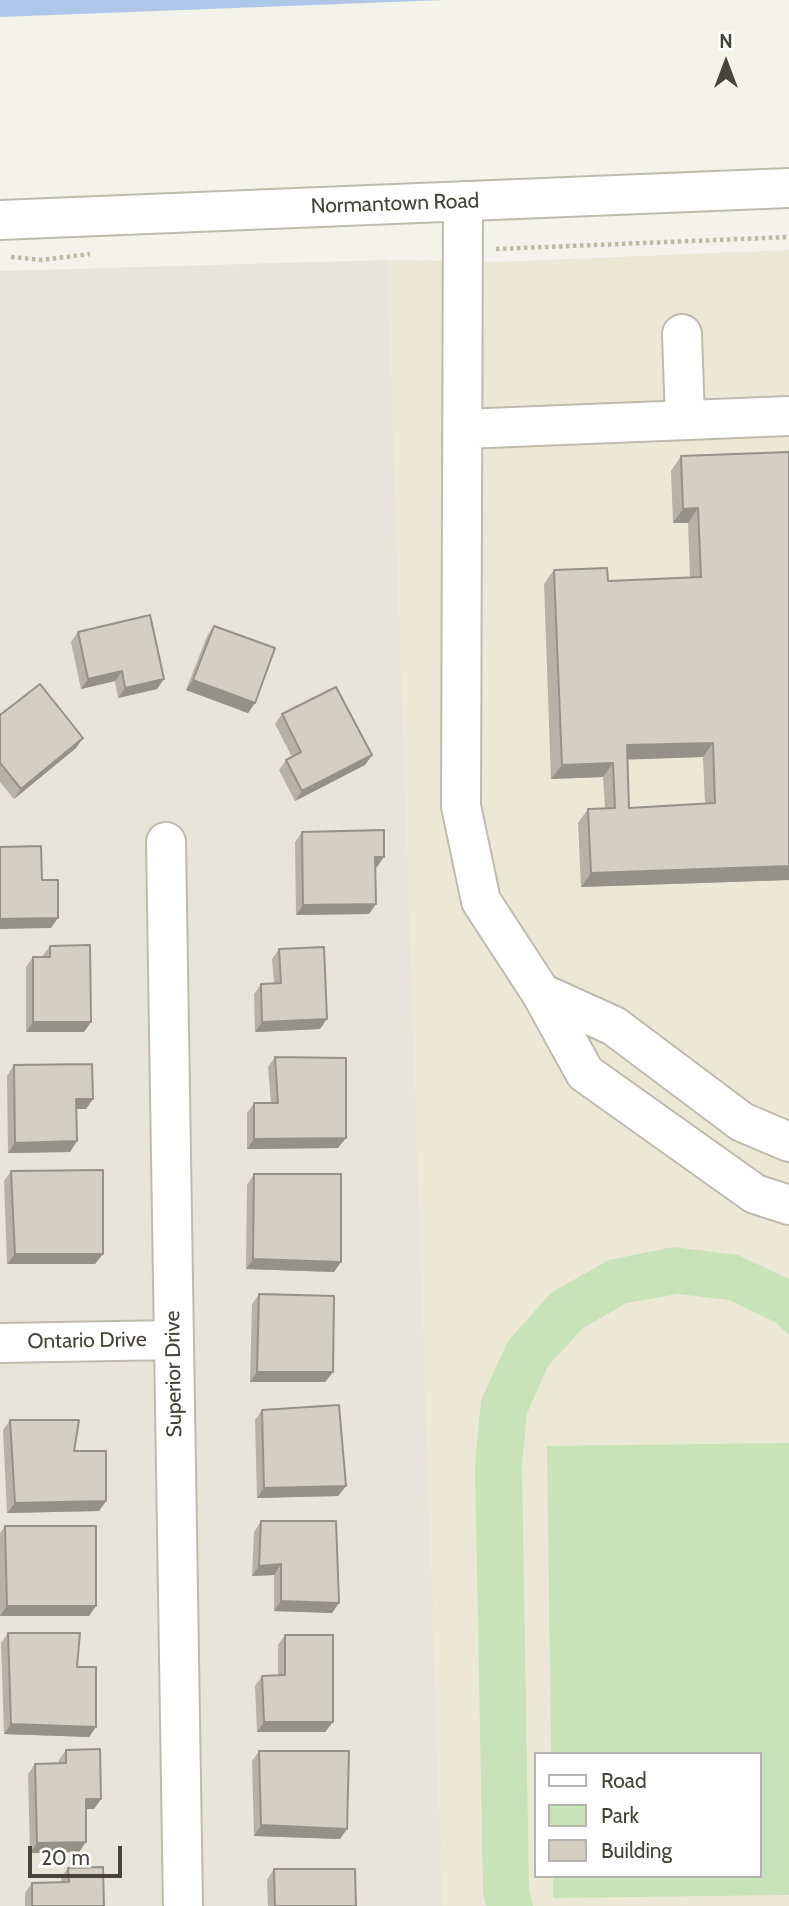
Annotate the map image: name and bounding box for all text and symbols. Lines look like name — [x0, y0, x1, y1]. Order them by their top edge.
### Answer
north arrow — [691, 28, 761, 98]
text: N — [719, 30, 733, 53]
street label: Normantown Road — [310, 188, 480, 220]
street label: Superior Drive — [160, 1310, 188, 1438]
street label: Ontario Drive — [27, 1327, 147, 1355]
legend — [534, 1752, 761, 1878]
text: Road — [601, 1768, 647, 1793]
text: Park — [601, 1803, 639, 1828]
scale bar — [32, 1832, 126, 1876]
text: Building — [601, 1838, 672, 1863]
text: 20 m — [41, 1845, 90, 1870]

